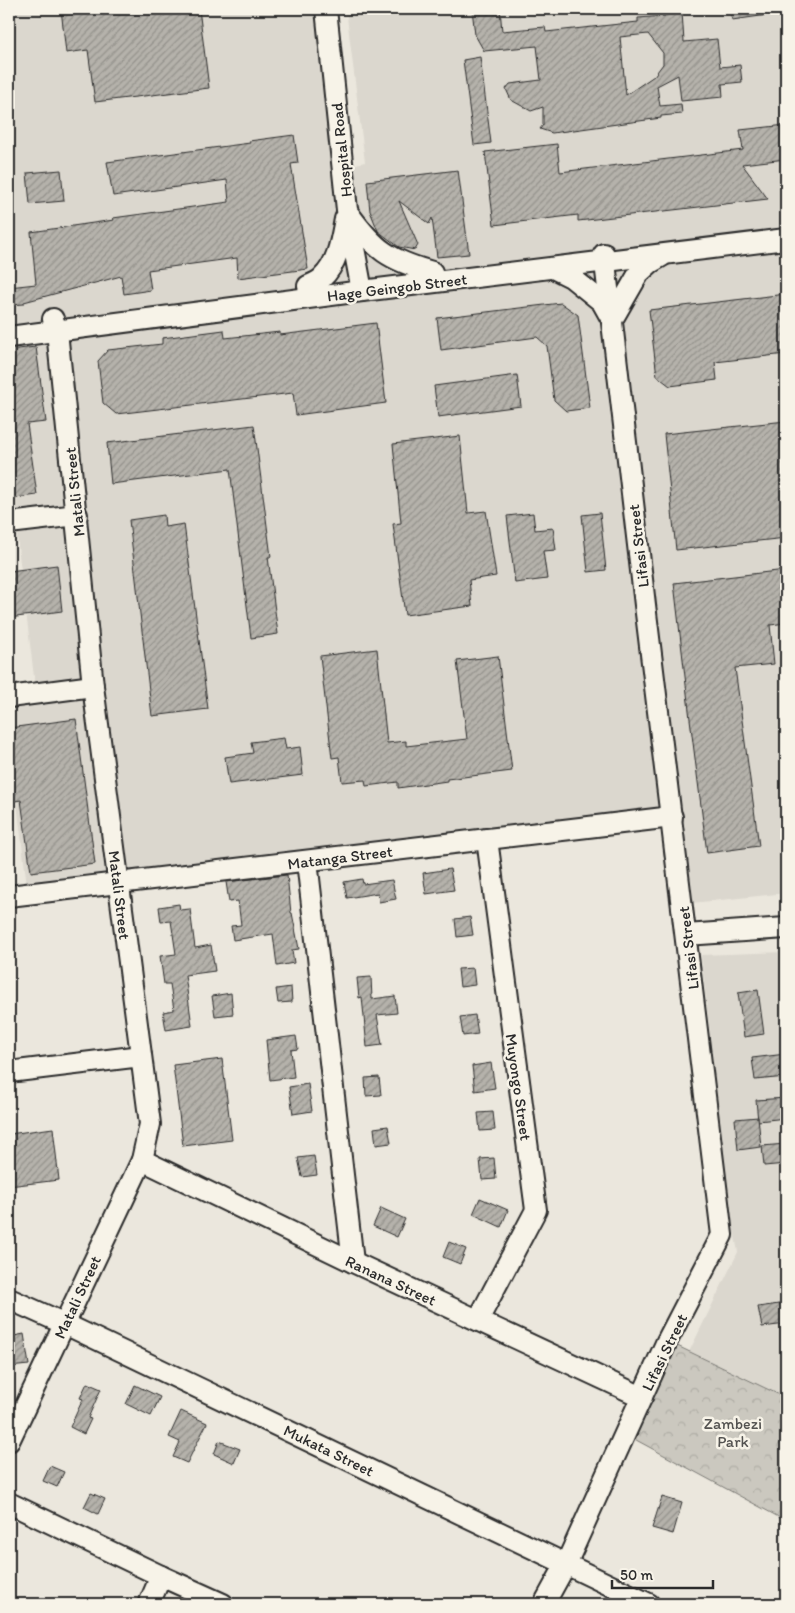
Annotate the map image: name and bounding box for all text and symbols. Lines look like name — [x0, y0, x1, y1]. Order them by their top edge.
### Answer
street label: Hospital Road — [327, 101, 356, 198]
street label: Hage Geingob Street — [326, 269, 468, 306]
street label: Matali Street — [60, 446, 89, 537]
street label: Lifasi Street — [624, 503, 653, 589]
street label: Matanga Street — [286, 842, 394, 873]
street label: Matali Street — [105, 849, 134, 941]
street label: Lifasi Street — [674, 905, 703, 991]
street label: Muyongo Street — [502, 1032, 535, 1142]
street label: Ranana Street — [342, 1251, 439, 1310]
street label: Matali Street — [50, 1253, 105, 1342]
street label: Lifasi Street — [638, 1311, 691, 1394]
park label: Zambezi Park — [704, 1414, 762, 1451]
street label: Mukata Street — [281, 1420, 377, 1480]
scale bar — [612, 1558, 714, 1590]
text: 50 m — [620, 1566, 653, 1584]

